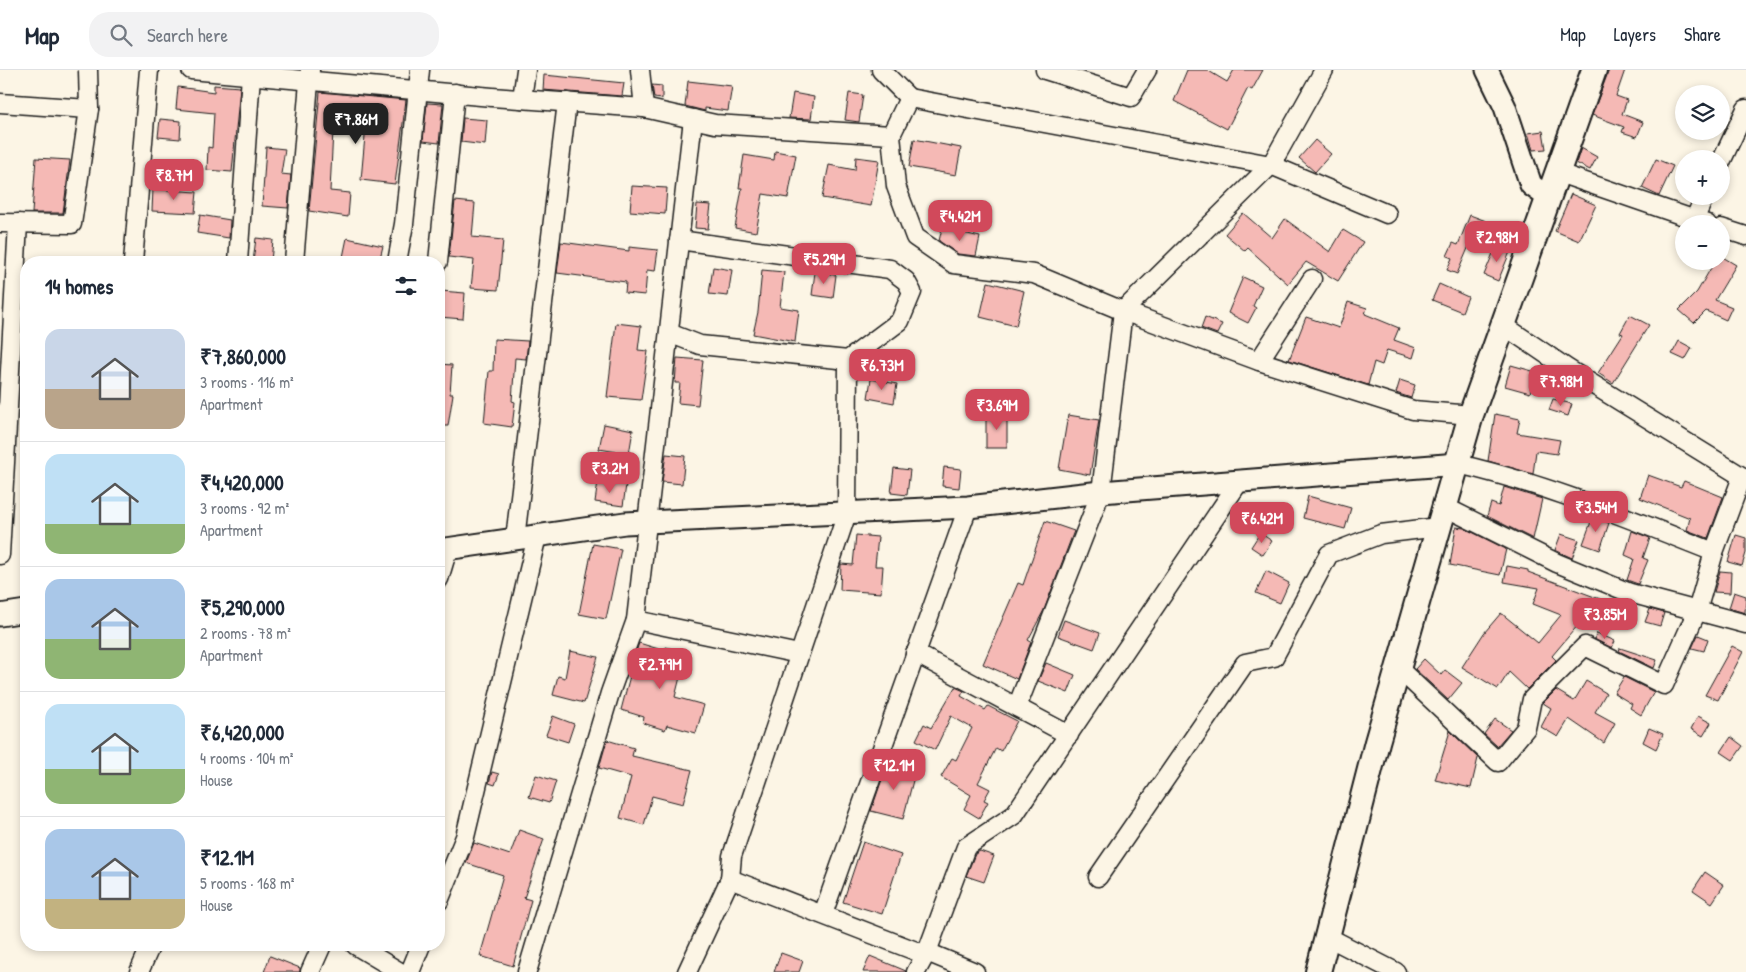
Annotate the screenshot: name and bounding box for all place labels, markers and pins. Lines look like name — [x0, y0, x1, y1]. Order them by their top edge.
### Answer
pin: ₹7.86M — [315, 102, 397, 145]
pin: ₹8.7M — [139, 158, 209, 201]
pin: ₹4.42M — [919, 200, 1001, 242]
pin: ₹2.98M — [1456, 220, 1538, 263]
pin: ₹5.29M — [783, 242, 865, 285]
pin: ₹6.73M — [841, 348, 923, 391]
pin: ₹7.98M — [1520, 364, 1602, 407]
pin: ₹3.69M — [956, 388, 1038, 431]
pin: ₹3.2M — [575, 452, 645, 494]
pin: ₹3.54M — [1555, 490, 1637, 533]
pin: ₹6.42M — [1221, 502, 1303, 544]
pin: ₹3.85M — [1564, 598, 1646, 640]
pin: ₹2.79M — [619, 648, 701, 690]
pin: ₹12.1M — [853, 748, 935, 791]

